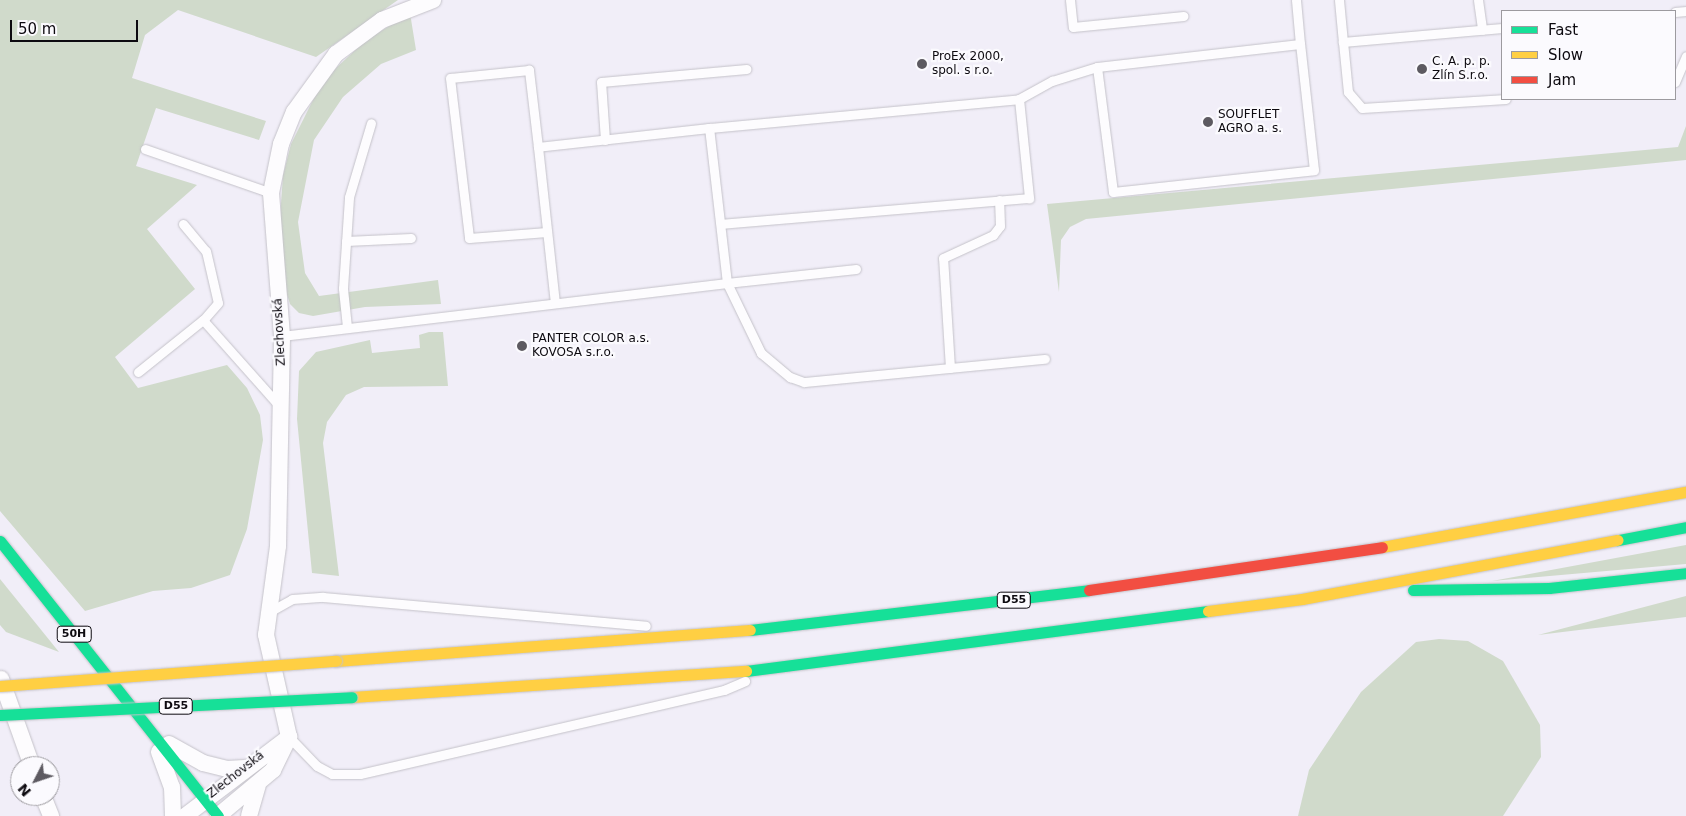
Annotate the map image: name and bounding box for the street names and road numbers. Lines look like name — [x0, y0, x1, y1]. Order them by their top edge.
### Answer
street label: Zlechovská — [271, 298, 289, 366]
road number: D55 — [996, 592, 1032, 608]
road number: 50H — [56, 626, 92, 642]
road number: D55 — [158, 698, 194, 714]
street label: Zlechovská — [205, 748, 267, 802]

